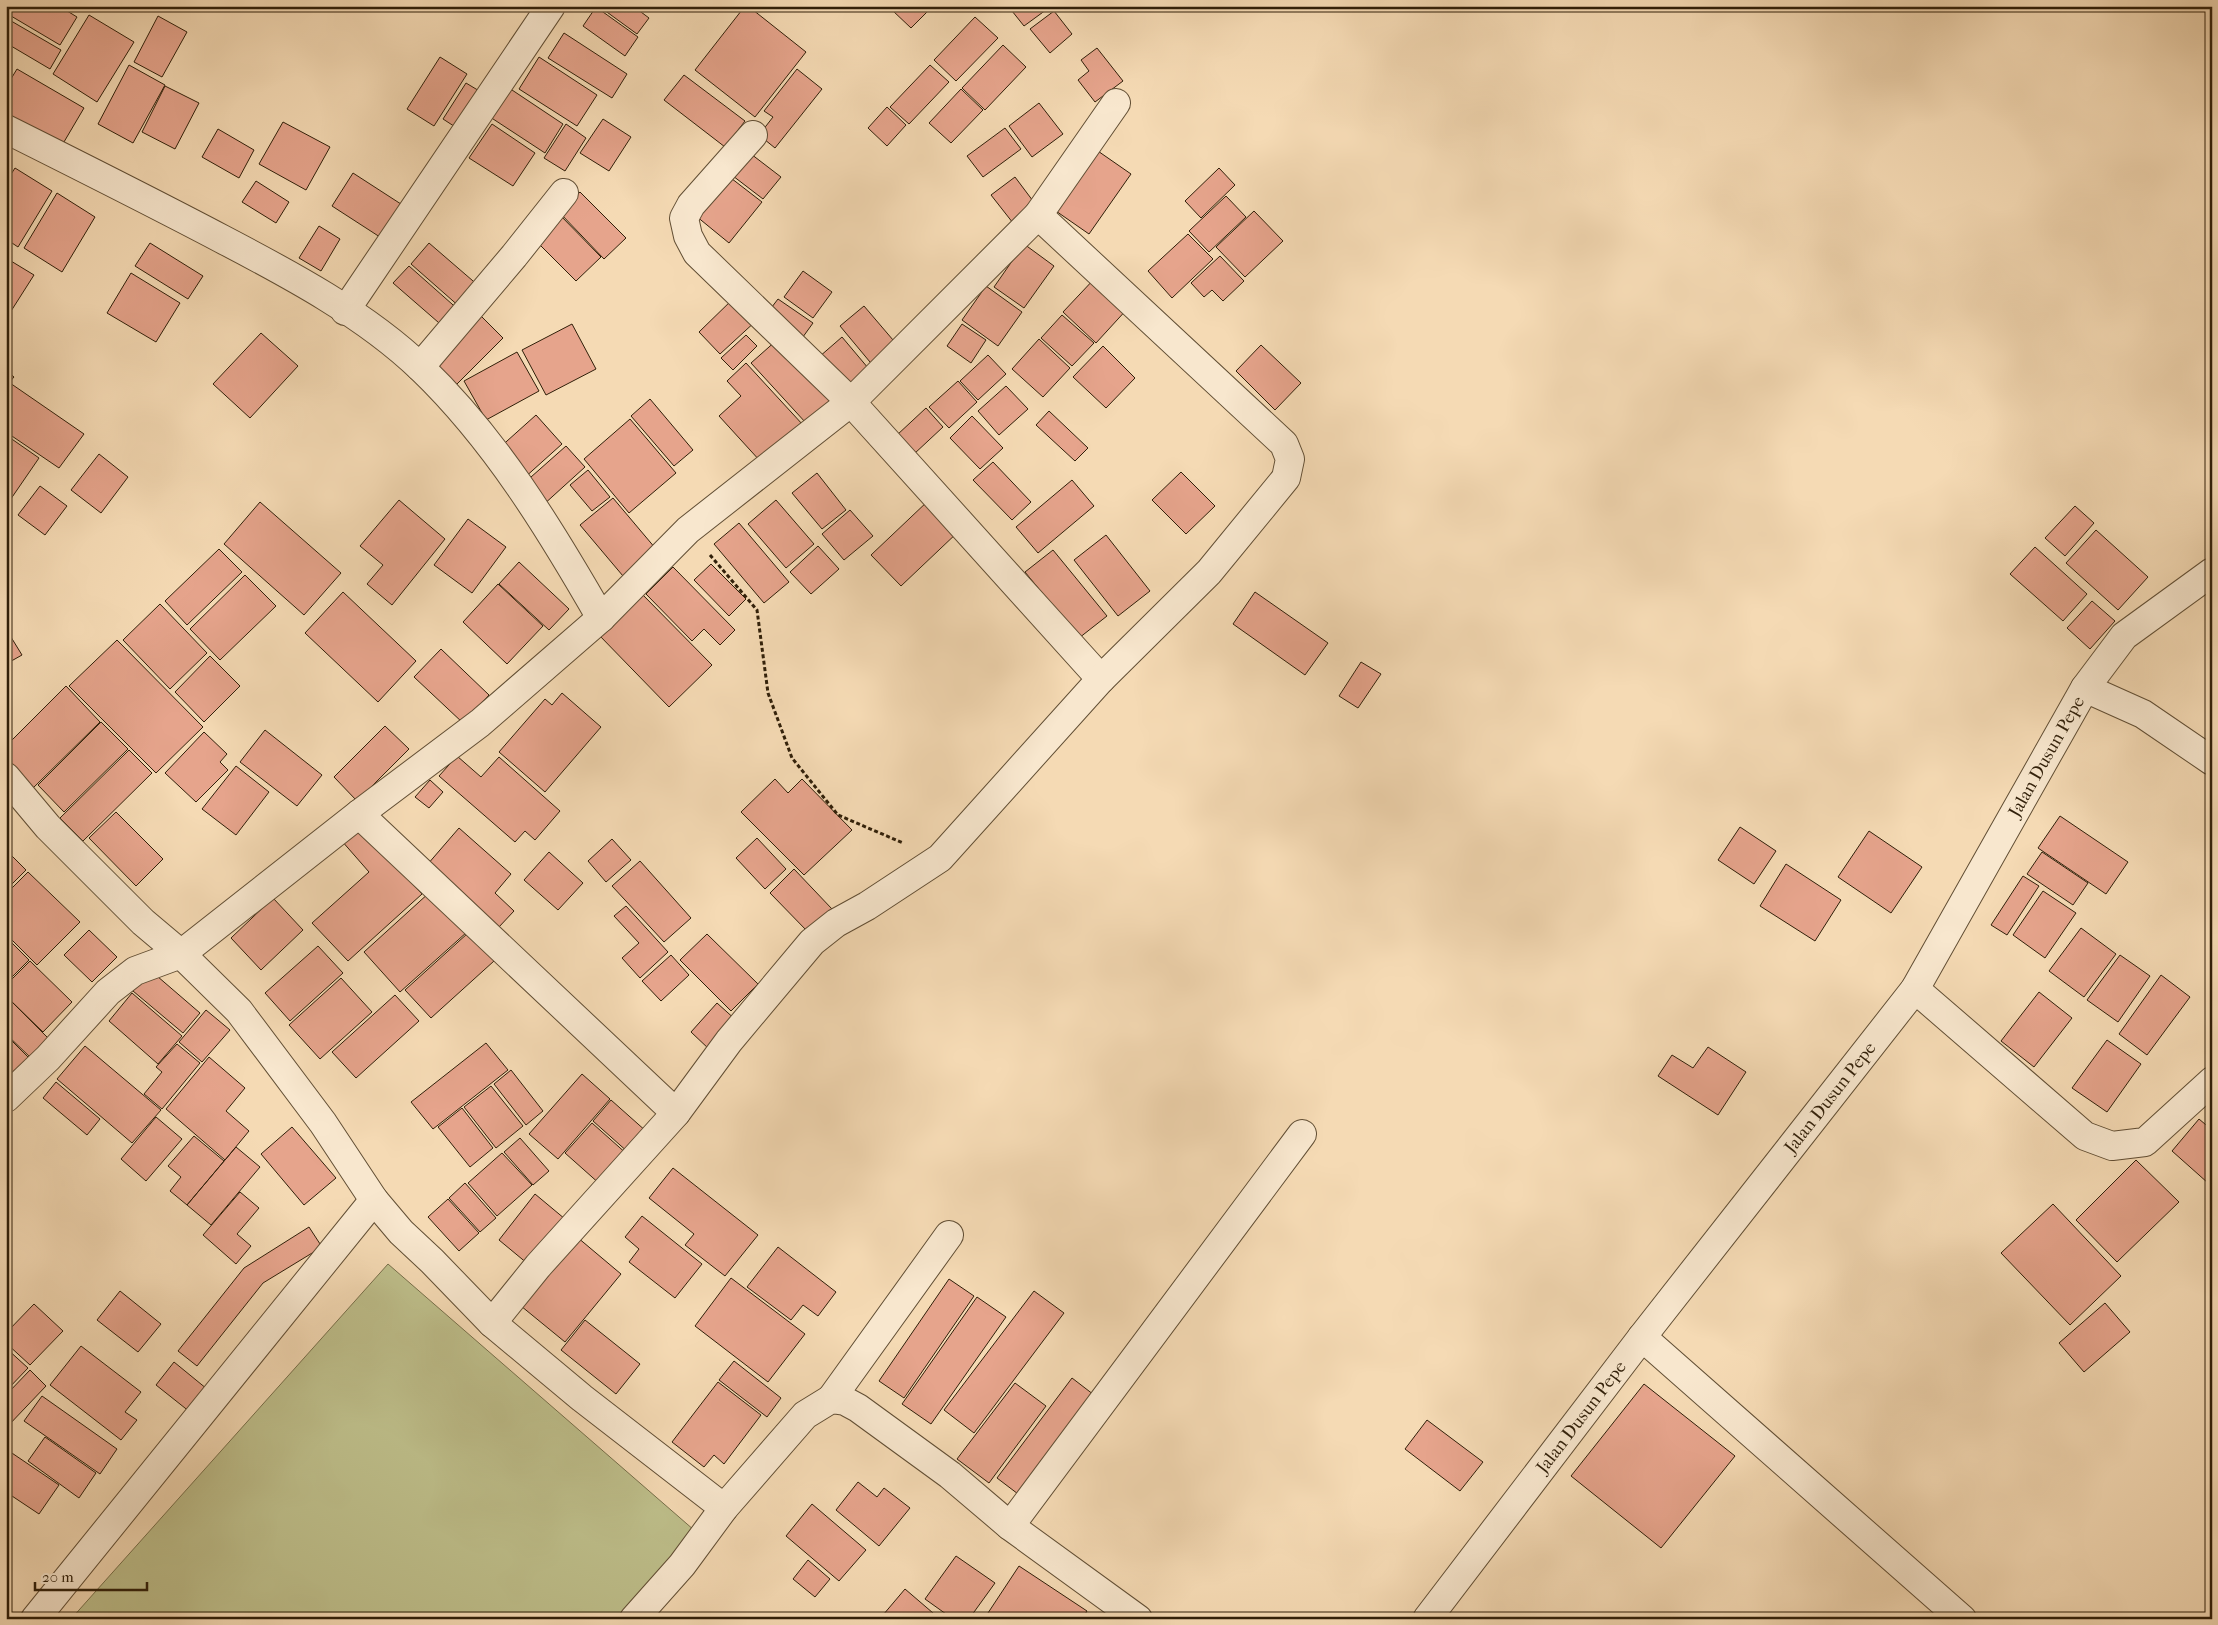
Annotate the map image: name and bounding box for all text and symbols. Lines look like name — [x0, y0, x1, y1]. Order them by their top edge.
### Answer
street label: Jalan Dusun Pepe — [2003, 692, 2089, 822]
street label: Jalan Dusun Pepe — [1779, 1038, 1880, 1159]
street label: Jalan Dusun Pepe — [1530, 1357, 1630, 1479]
scale bar — [35, 1560, 148, 1592]
text: 20 m — [42, 1568, 74, 1586]

